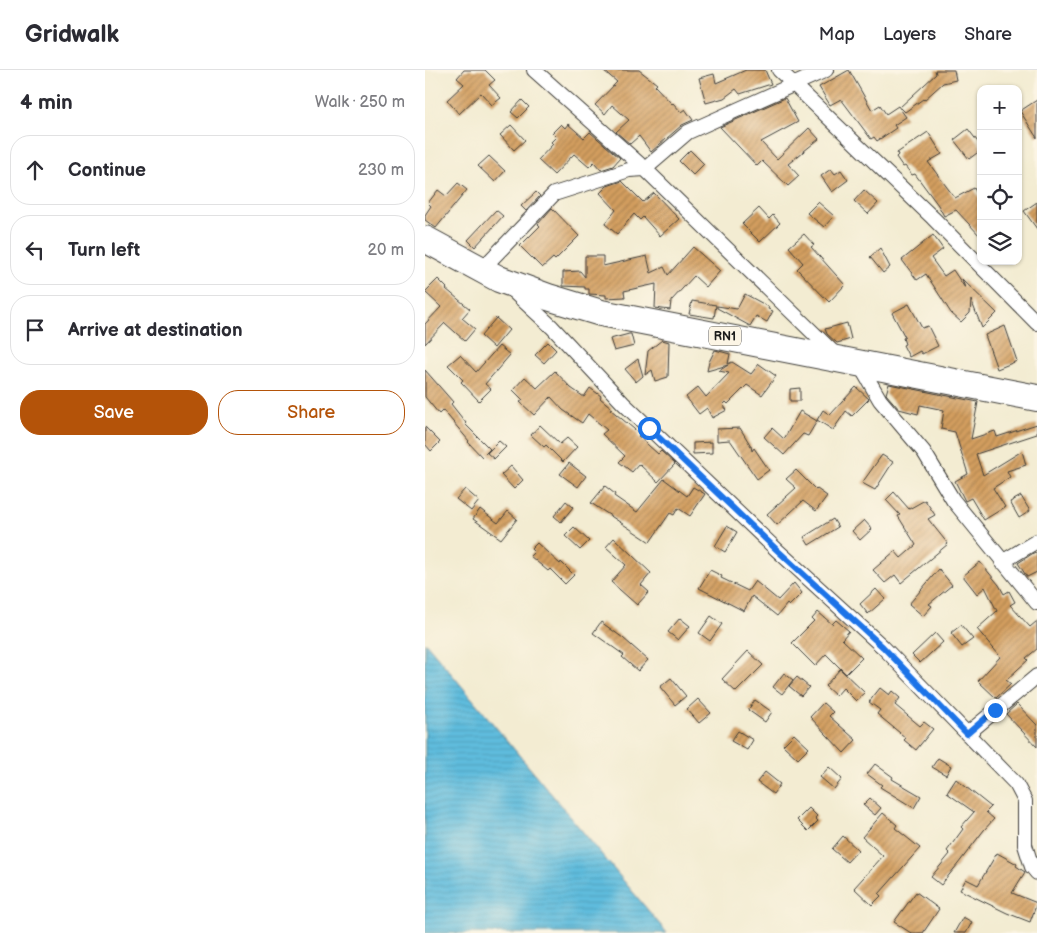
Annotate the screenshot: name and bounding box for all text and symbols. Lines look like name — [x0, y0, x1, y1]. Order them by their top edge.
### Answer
text: Gridwalk — [25, 20, 119, 49]
text: Map — [819, 24, 855, 45]
text: Layers — [883, 24, 936, 45]
text: Share — [964, 24, 1012, 45]
map controls — [977, 85, 1022, 265]
button: + — [977, 85, 1022, 130]
text: 4 min — [20, 90, 73, 115]
text: Walk · 250 m — [315, 93, 405, 112]
button: − — [977, 130, 1022, 175]
icon: ahead — [21, 156, 49, 184]
text: Continue — [68, 159, 146, 182]
text: 230 m — [358, 161, 404, 180]
button: locate — [977, 175, 1022, 220]
button: layers — [977, 220, 1022, 265]
icon: left — [21, 236, 49, 264]
text: Turn left — [68, 239, 140, 262]
text: 20 m — [368, 241, 404, 260]
icon: arrive — [21, 316, 49, 344]
text: Arrive at destination — [68, 319, 243, 342]
road number: RN1 — [709, 326, 741, 346]
button: Save — [20, 390, 208, 435]
button: Share — [218, 390, 405, 435]
route start — [638, 417, 661, 440]
route end — [984, 699, 1007, 722]

